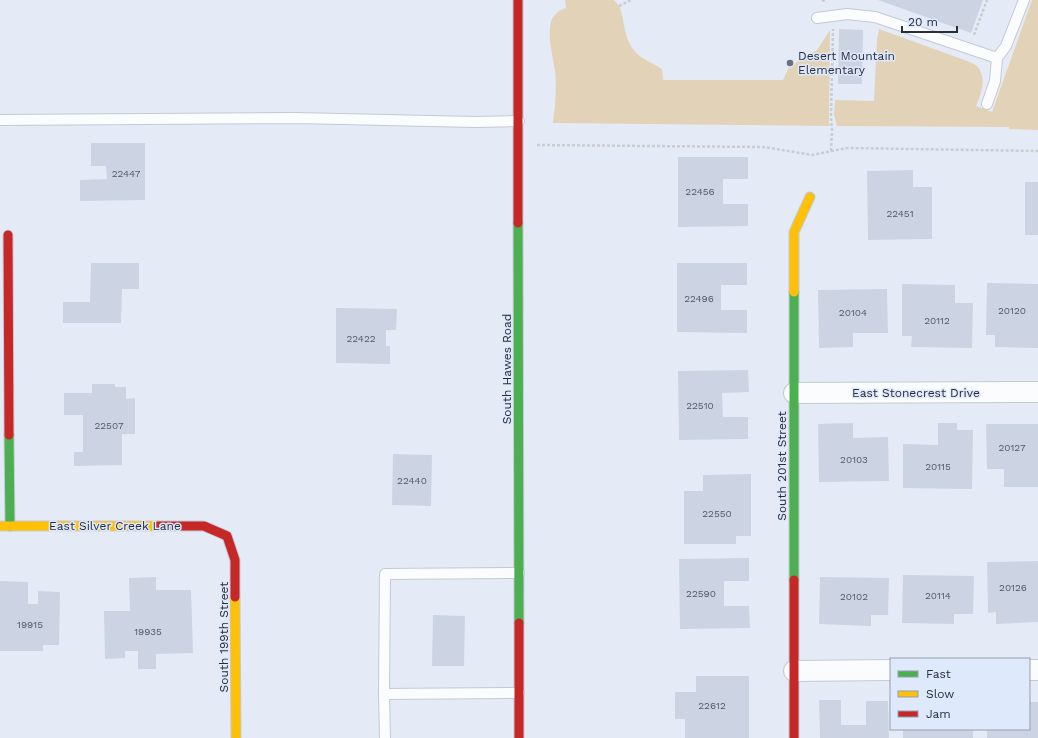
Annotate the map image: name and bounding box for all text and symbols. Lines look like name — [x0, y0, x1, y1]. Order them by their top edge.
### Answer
scale bar — [902, 8, 957, 34]
text: 20 m — [908, 15, 938, 29]
place label: Desert Mountain Elementary — [798, 49, 895, 77]
marker: Desert Mountain Elementary — [785, 58, 795, 68]
house number: 22447 — [112, 168, 141, 179]
house number: 22456 — [685, 186, 715, 197]
house number: 22451 — [886, 208, 914, 219]
house number: 22496 — [684, 293, 714, 304]
house number: 20120 — [998, 305, 1026, 316]
house number: 20104 — [839, 307, 867, 318]
street label: South Hawes Road — [500, 314, 514, 424]
house number: 20112 — [924, 315, 950, 326]
house number: 22422 — [346, 333, 376, 344]
street label: East Stonecrest Drive — [852, 386, 980, 400]
house number: 22510 — [686, 400, 714, 411]
street label: South 201st Street — [775, 411, 789, 521]
house number: 22507 — [94, 420, 124, 431]
house number: 20127 — [998, 442, 1026, 453]
house number: 20103 — [840, 454, 868, 465]
house number: 20115 — [925, 461, 951, 472]
house number: 22440 — [397, 475, 427, 486]
house number: 22550 — [702, 508, 732, 519]
street label: East Silver Creek Lane — [49, 519, 181, 533]
street label: South 199th Street — [217, 582, 231, 692]
house number: 20126 — [999, 582, 1027, 593]
house number: 22590 — [686, 588, 716, 599]
house number: 20114 — [925, 590, 951, 601]
house number: 20102 — [840, 591, 868, 602]
house number: 19915 — [17, 619, 43, 630]
house number: 19935 — [134, 626, 162, 637]
legend — [890, 658, 1030, 730]
text: Fast — [926, 667, 951, 681]
text: Slow — [926, 687, 954, 701]
house number: 22612 — [698, 700, 726, 711]
text: Jam — [926, 707, 951, 721]

